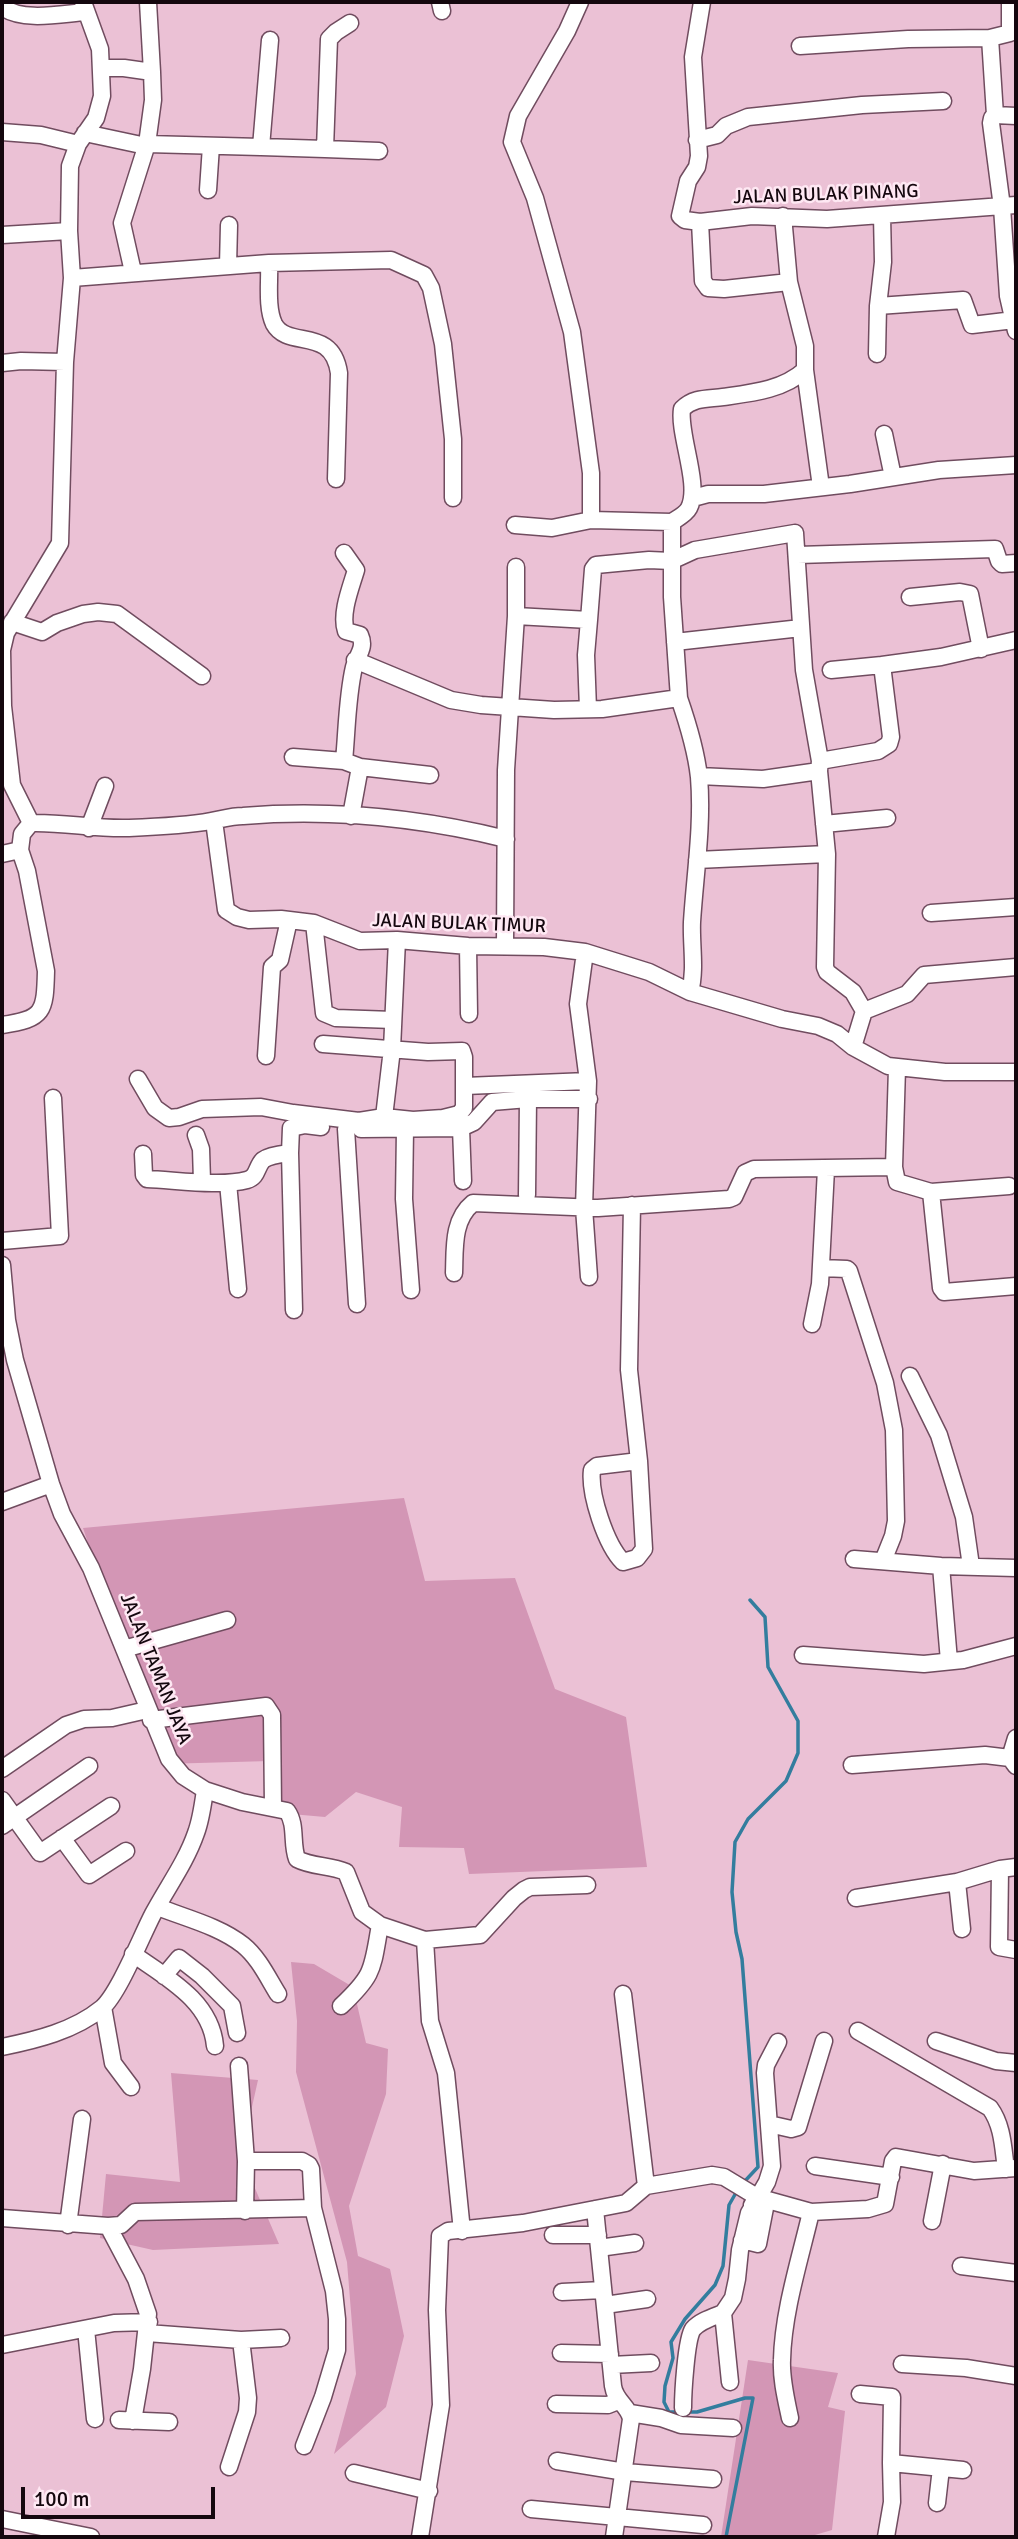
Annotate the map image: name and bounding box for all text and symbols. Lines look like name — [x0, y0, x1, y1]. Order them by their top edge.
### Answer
street label: JALAN BULAK PINANG — [733, 180, 919, 210]
street label: JALAN BULAK TIMUR — [372, 910, 546, 938]
street label: JALAN TAMAN JAYA — [114, 1590, 196, 1748]
scale bar — [24, 2472, 219, 2516]
text: 100 m — [34, 2486, 89, 2512]

